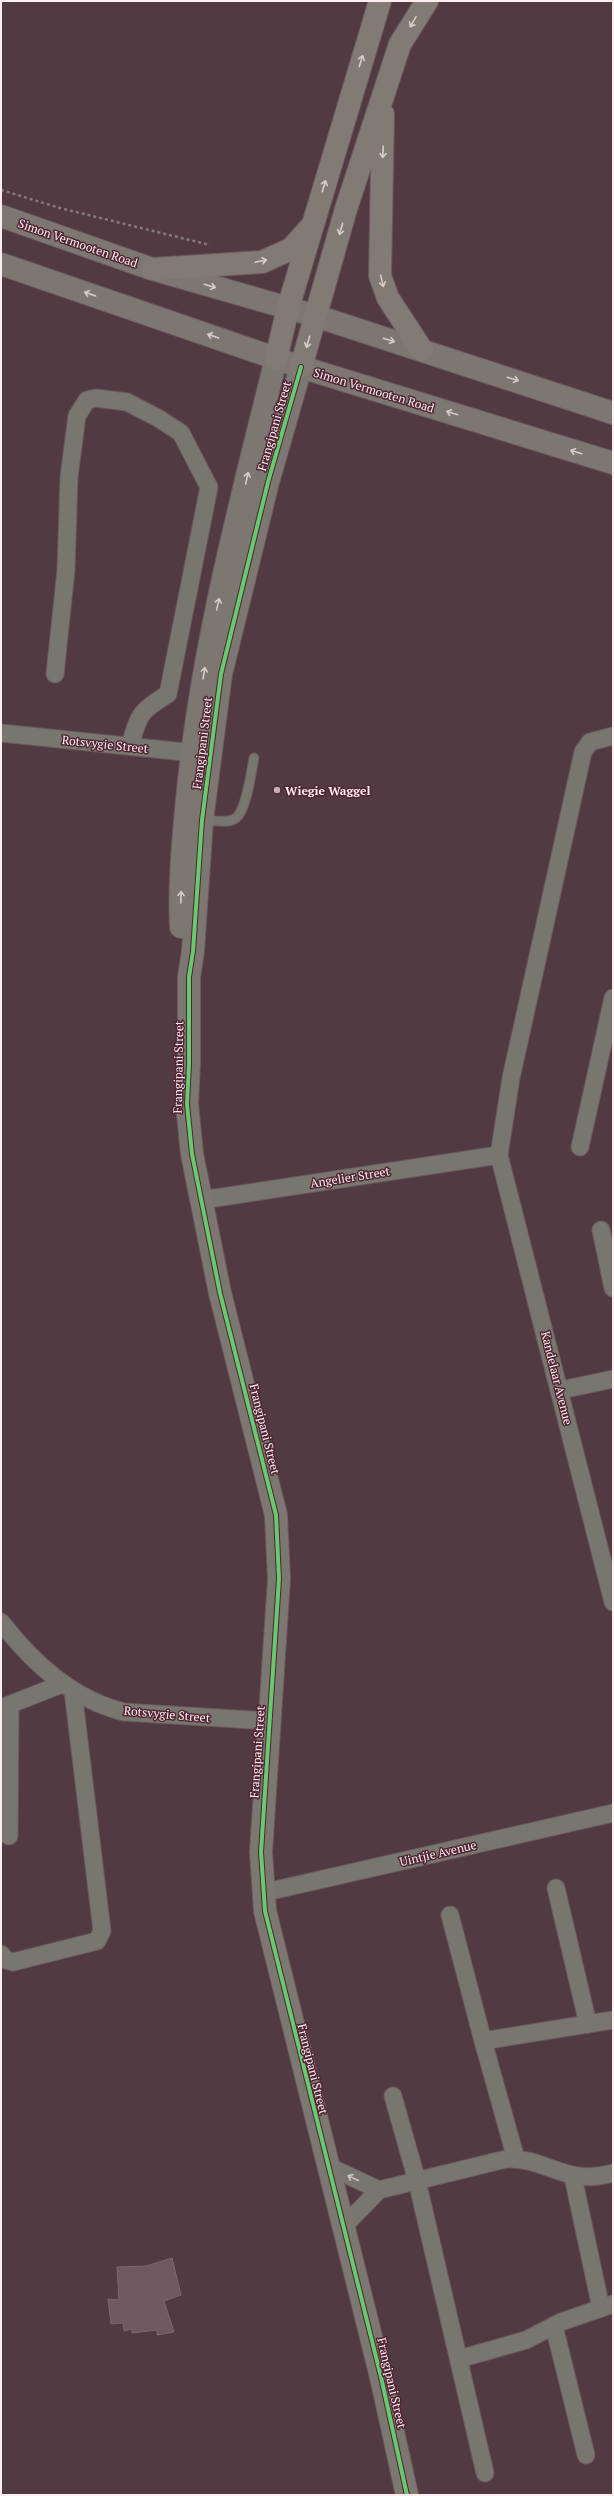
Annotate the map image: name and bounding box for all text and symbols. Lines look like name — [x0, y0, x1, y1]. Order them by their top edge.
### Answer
one-way arrow — [409, 16, 417, 28]
one-way arrow — [358, 55, 365, 68]
one-way arrow — [380, 145, 387, 158]
one-way arrow — [321, 180, 328, 193]
street label: Simon Vermooten Road — [16, 216, 140, 271]
one-way arrow — [336, 222, 344, 235]
one-way arrow — [254, 257, 267, 265]
one-way arrow — [379, 274, 386, 287]
one-way arrow — [204, 283, 217, 290]
one-way arrow — [84, 290, 97, 297]
one-way arrow — [207, 332, 220, 339]
one-way arrow — [304, 335, 312, 348]
one-way arrow — [382, 337, 395, 344]
street label: Simon Vermooten Road — [312, 365, 436, 416]
one-way arrow — [506, 375, 518, 383]
street label: Frangipani Street — [254, 379, 294, 473]
one-way arrow — [445, 409, 458, 416]
one-way arrow — [569, 448, 582, 455]
one-way arrow — [244, 472, 251, 485]
one-way arrow — [214, 598, 222, 611]
one-way arrow — [200, 667, 208, 680]
street label: Frangipani Street — [189, 696, 215, 790]
street label: Rotsvygie Street — [61, 732, 149, 756]
place label: Wiegie Waggel — [285, 783, 370, 798]
marker: Wiegie Waggel — [272, 785, 282, 795]
one-way arrow — [177, 891, 185, 904]
street label: Frangipani Street — [170, 1020, 186, 1114]
street label: Angelier Street — [309, 1163, 391, 1191]
street label: Kandelaar Avenue — [538, 1330, 576, 1426]
street label: Frangipani Street — [246, 1382, 284, 1476]
street label: Rotsvygie Street — [123, 1703, 211, 1725]
street label: Frangipani Street — [246, 1705, 268, 1799]
street label: Uintjie Avenue — [398, 1837, 478, 1869]
street label: Frangipani Street — [294, 2022, 332, 2116]
one-way arrow — [348, 2174, 360, 2181]
street label: Frangipani Street — [374, 2336, 410, 2430]

